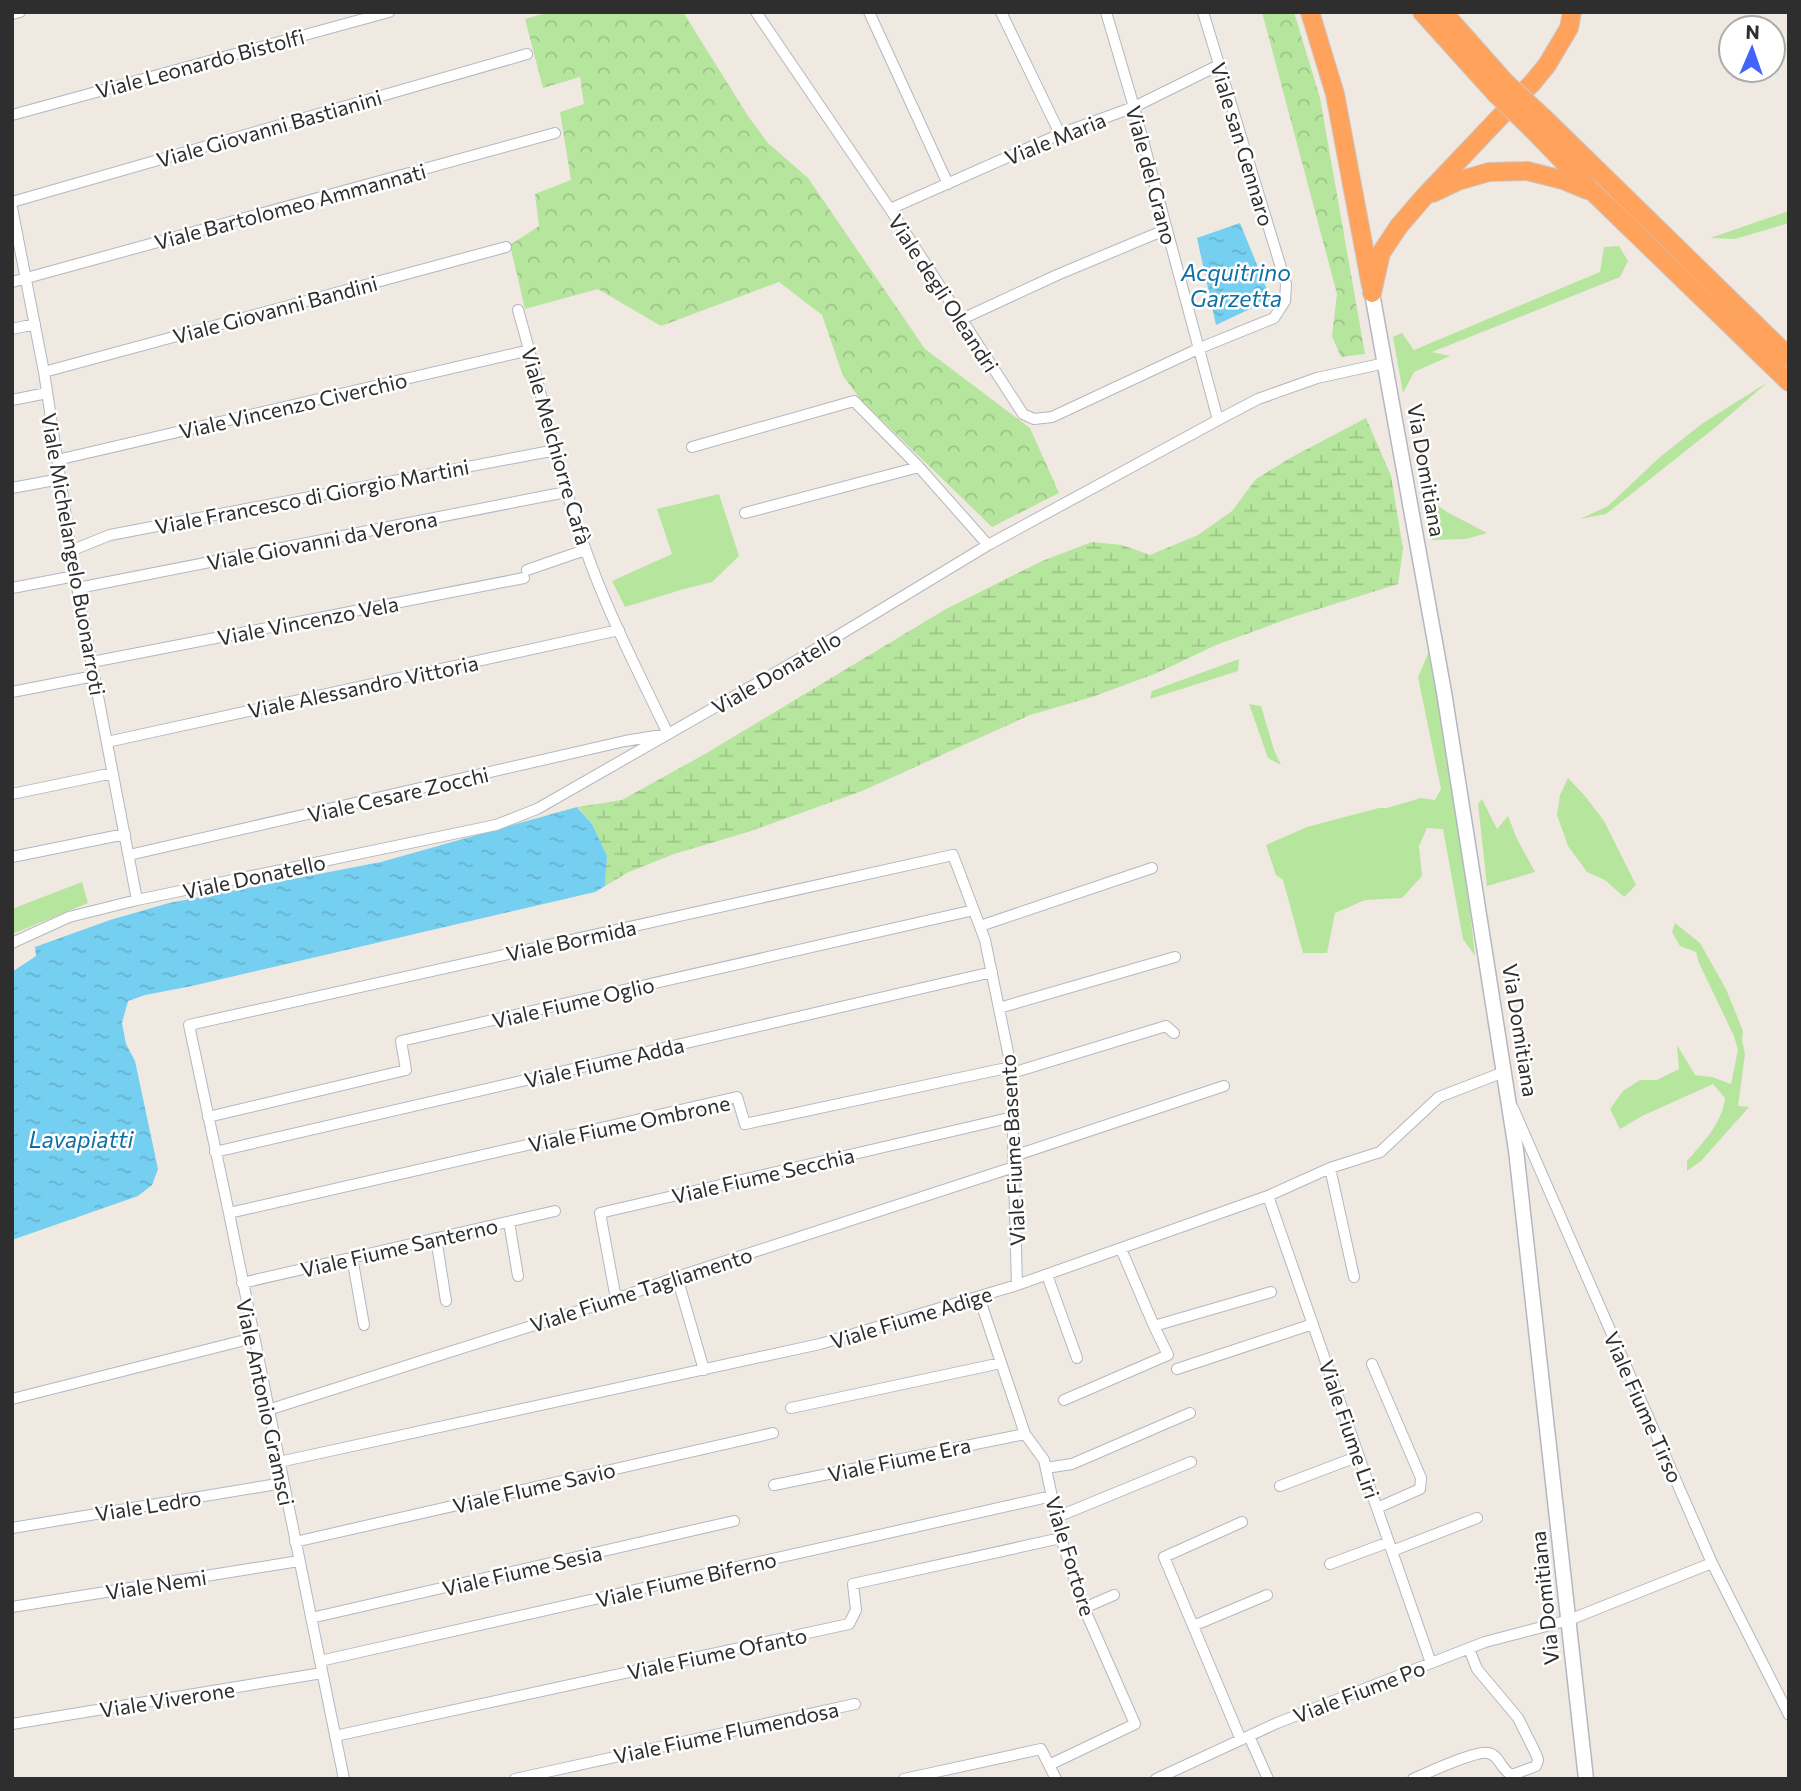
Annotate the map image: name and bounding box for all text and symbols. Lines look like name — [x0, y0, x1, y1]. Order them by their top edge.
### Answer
north arrow — [1717, 14, 1787, 84]
text: N — [1745, 20, 1760, 43]
street label: Viale Leonardo Bistolfi — [93, 23, 307, 103]
street label: Viale san Gennaro — [1206, 59, 1280, 229]
street label: Viale Giovanni Bastianini — [154, 84, 384, 172]
street label: Viale del Grano — [1121, 103, 1183, 247]
street label: Viale Maria — [1001, 106, 1109, 170]
street label: Viale Bartolomeo Ammannati — [151, 158, 429, 254]
street label: Viale degli Oleandri — [884, 209, 1004, 377]
water label: Acquitrino Garzetta — [1180, 258, 1291, 312]
street label: Viale Giovanni Bandini — [170, 270, 380, 348]
street label: Viale Melchiorre Cafà — [517, 345, 597, 547]
street label: Viale Vincenzo Civerchio — [177, 367, 409, 443]
street label: Via Domitiana — [1403, 402, 1451, 538]
street label: Viale Michelangelo Buonarroti — [37, 411, 111, 697]
street label: Viale Francesco di Giorgio Martini — [153, 453, 471, 539]
street label: Viale Giovanni da Verona — [205, 505, 439, 575]
street label: Viale Vincenzo Vela — [215, 590, 401, 650]
street label: Viale Donatello — [707, 625, 845, 719]
street label: Viale Alessandro Vittoria — [245, 649, 481, 723]
street label: Viale Cesare Zocchi — [305, 761, 491, 827]
street label: Viale Donatello — [180, 849, 328, 903]
street label: Viale Bormida — [504, 914, 638, 966]
street label: Via Domitiana — [1498, 962, 1544, 1098]
street label: Viale Fiume Oglio — [489, 971, 657, 1033]
street label: Viale Fiume Adda — [522, 1031, 686, 1093]
street label: Viale Fiume Basento — [994, 1053, 1030, 1247]
street label: Viale Fiume Ombrone — [526, 1089, 732, 1157]
water label: Lavapiatti — [29, 1125, 134, 1153]
street label: Viale Fiume Secchia — [669, 1142, 857, 1208]
street label: Viale Fiume Santerno — [298, 1212, 500, 1282]
street label: Viale Fiume Tagliamento — [527, 1241, 755, 1337]
street label: Viale Fiume Adige — [827, 1281, 995, 1353]
street label: Viale Antonio Gramsci — [232, 1296, 300, 1508]
street label: Viale Fiume Tirso — [1599, 1328, 1689, 1486]
street label: Viale Fiume Liri — [1315, 1356, 1385, 1502]
street label: Viale Fiume Era — [825, 1432, 973, 1486]
street label: Viale FIume Savio — [450, 1456, 618, 1518]
street label: Viale Ledro — [93, 1484, 203, 1526]
street label: Viale Fortore — [1041, 1493, 1101, 1619]
street label: Via Domitiana — [1525, 1530, 1563, 1666]
street label: Viale Fiume Sesia — [440, 1539, 604, 1601]
street label: Viale Fiume Biferno — [593, 1546, 779, 1612]
street label: Viale Nemi — [104, 1564, 208, 1604]
street label: Viale Fiume Ofanto — [625, 1622, 809, 1684]
street label: Viale Fiume Po — [1290, 1654, 1428, 1728]
street label: Viale Viverone — [98, 1676, 236, 1722]
street label: Viale Fiume Flumendosa — [611, 1696, 841, 1768]

